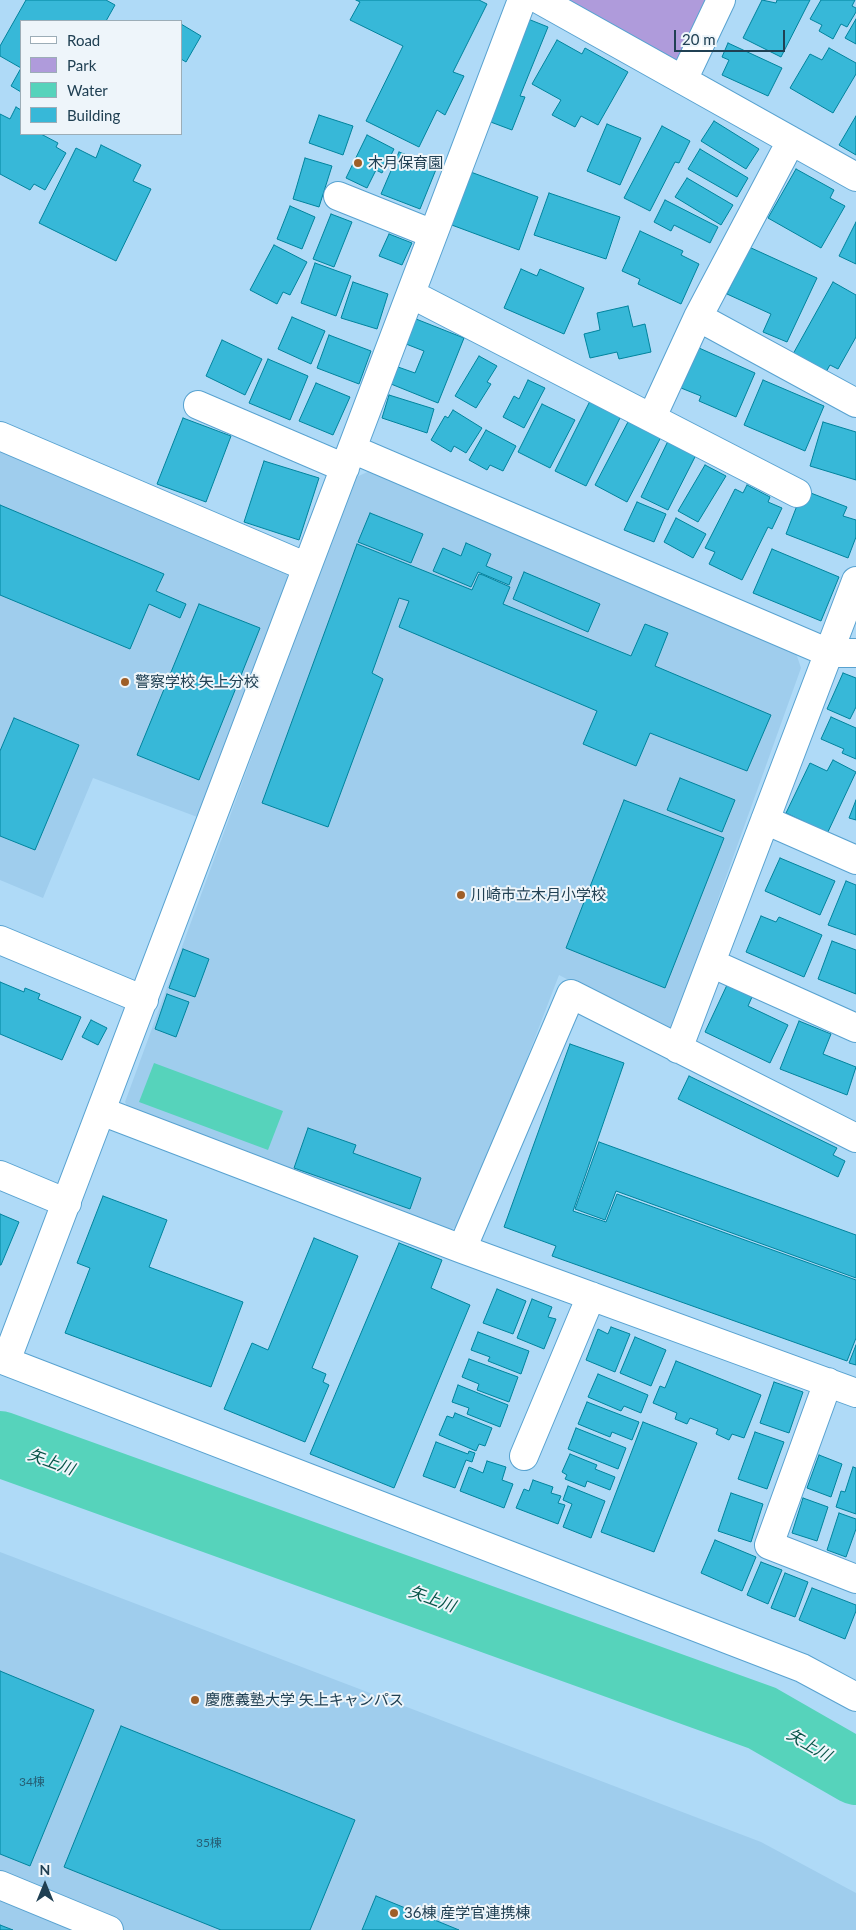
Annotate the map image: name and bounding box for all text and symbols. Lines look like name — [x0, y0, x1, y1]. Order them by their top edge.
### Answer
legend — [20, 20, 182, 135]
scale bar — [676, 20, 787, 52]
text: 20 m — [682, 30, 716, 48]
text: Road — [67, 31, 100, 49]
text: Park — [67, 56, 96, 74]
text: Water — [67, 81, 108, 99]
text: Building — [67, 106, 120, 124]
place label: 木月保育園 — [368, 154, 443, 172]
marker: 木月保育園 — [352, 157, 364, 169]
place label: 警察学校 矢上分校 — [135, 673, 259, 691]
marker: 警察学校 矢上分校 — [119, 676, 131, 688]
place label: 川崎市立木月小学校 — [471, 886, 606, 904]
marker: 川崎市立木月小学校 — [455, 889, 467, 901]
water label: 矢上川 — [25, 1445, 77, 1479]
water label: 矢上川 — [406, 1582, 458, 1616]
place label: 慶應義塾大学 矢上キャンパス — [205, 1691, 404, 1709]
marker: 慶應義塾大学 矢上キャンパス — [189, 1694, 201, 1706]
water label: 矢上川 — [783, 1725, 835, 1765]
house number: 34棟 — [19, 1775, 45, 1789]
house number: 35棟 — [196, 1836, 222, 1850]
north arrow — [20, 1860, 70, 1910]
text: N — [40, 1861, 50, 1878]
place label: 36棟 産学官連携棟 — [404, 1904, 530, 1922]
marker: 36棟 産学官連携棟 — [388, 1907, 400, 1919]

